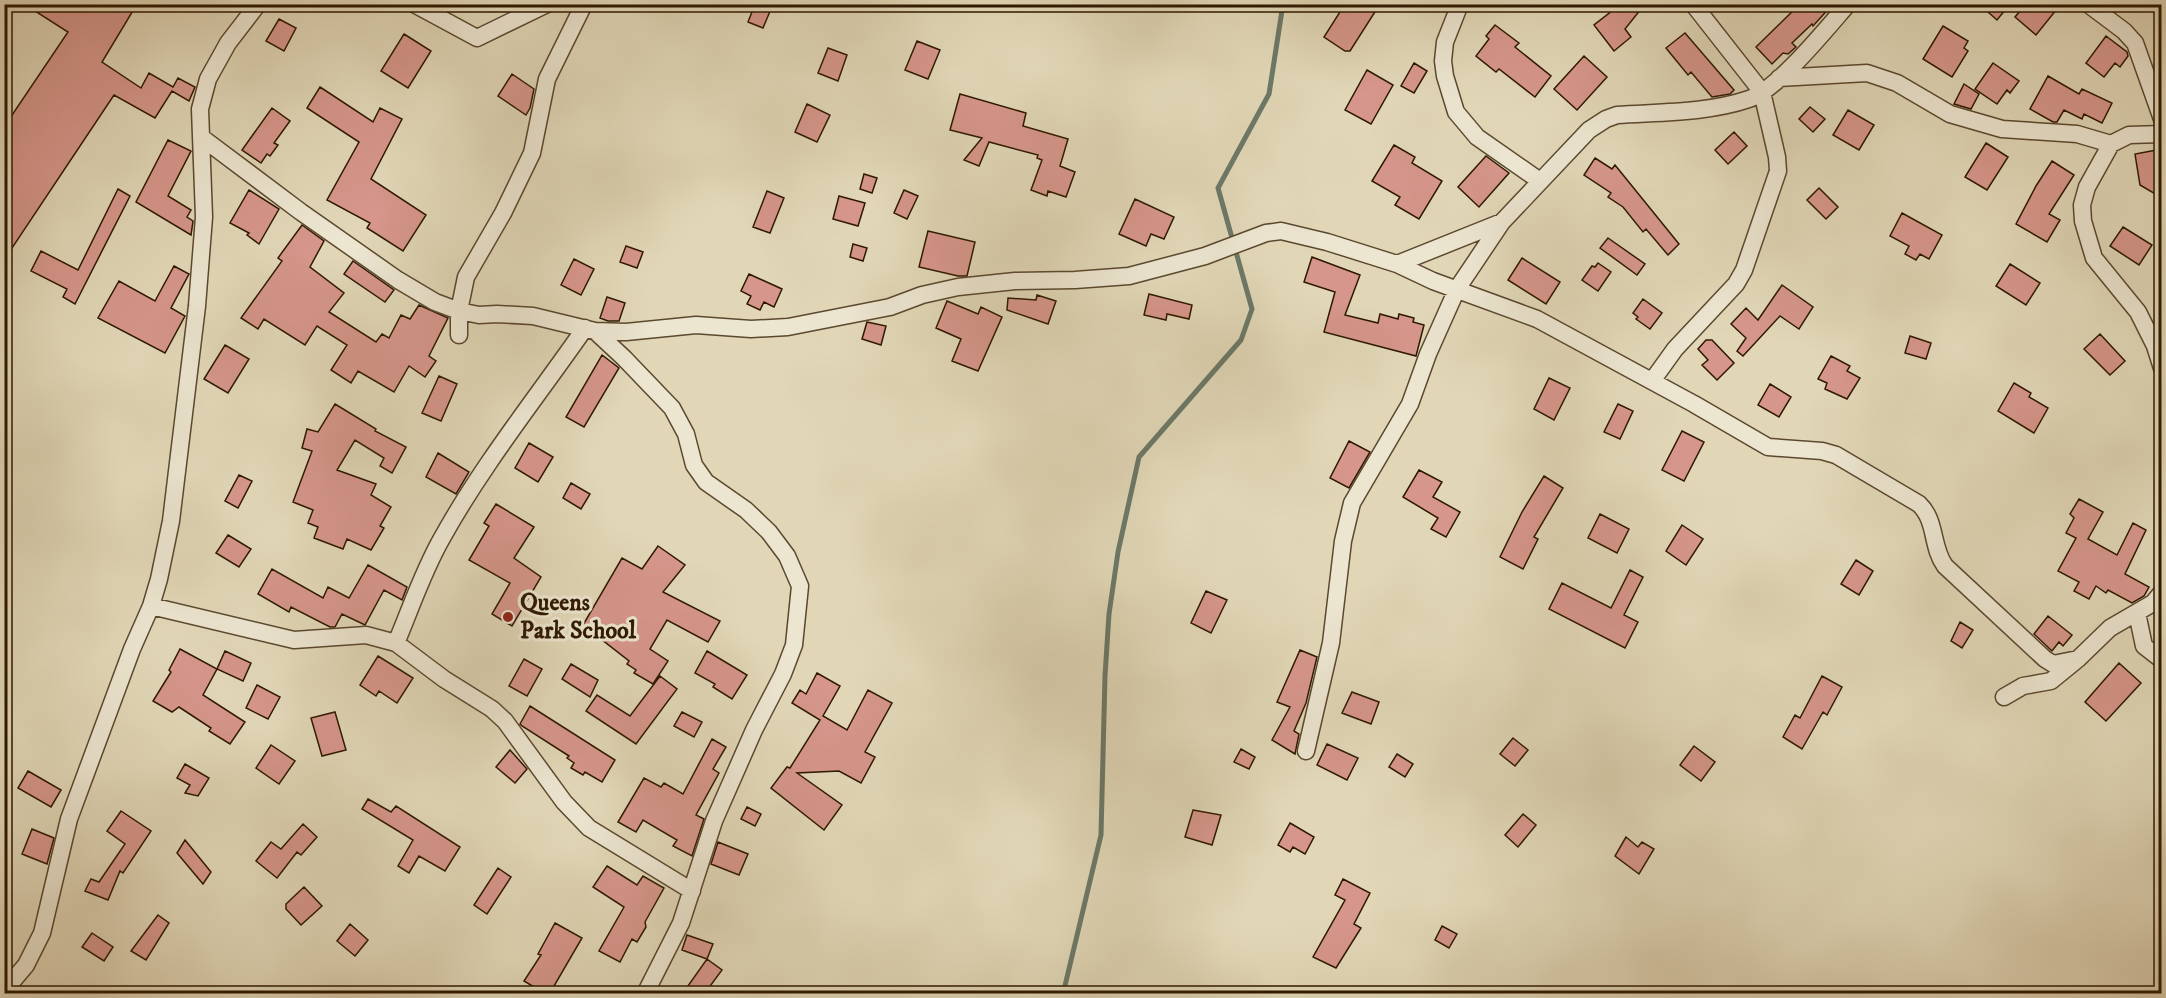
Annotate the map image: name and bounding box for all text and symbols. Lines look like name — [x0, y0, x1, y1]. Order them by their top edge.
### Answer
place label: Queens Park School — [520, 588, 637, 646]
marker: Queens Park School — [501, 610, 515, 624]

